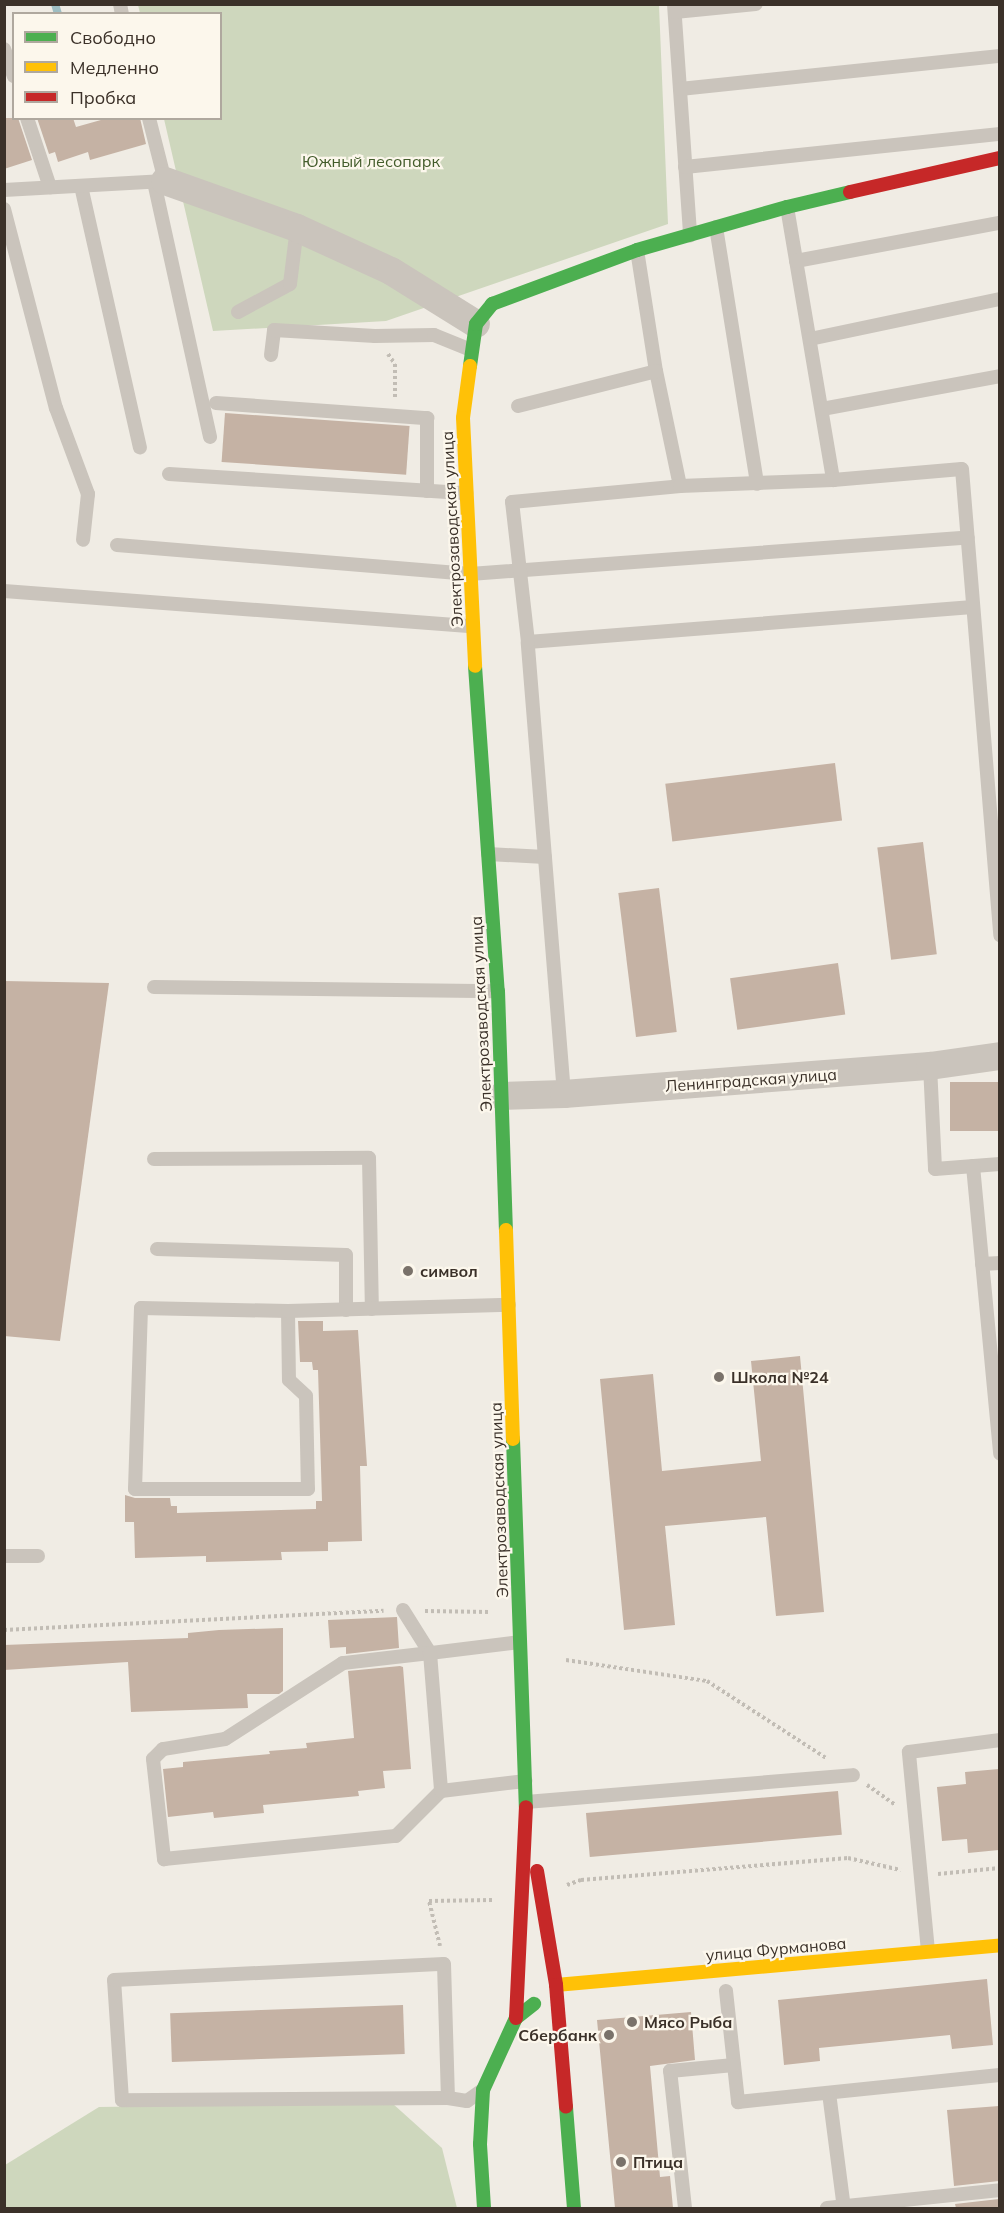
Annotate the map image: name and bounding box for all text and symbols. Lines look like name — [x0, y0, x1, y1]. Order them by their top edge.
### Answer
legend — [12, 12, 222, 120]
text: Свободно — [70, 26, 156, 49]
text: Медленно — [70, 56, 159, 79]
text: Пробка — [70, 86, 136, 109]
park label: Южный лесопарк — [302, 151, 440, 171]
street label: Электрозаводская улица — [437, 431, 467, 627]
street label: Электрозаводская улица — [466, 916, 496, 1112]
street label: Ленинградская улица — [664, 1064, 838, 1096]
place label: символ — [420, 1261, 478, 1281]
marker: символ — [401, 1264, 415, 1278]
place label: Школа №24 — [731, 1367, 829, 1387]
marker: Школа №24 — [712, 1370, 726, 1384]
street label: Электрозаводская улица — [486, 1402, 512, 1598]
street label: улица Фурманова — [705, 1933, 847, 1965]
place label: Мясо Рыба — [644, 2012, 732, 2032]
marker: Мясо Рыба — [625, 2015, 639, 2029]
place label: Сбербанк — [518, 2025, 597, 2045]
marker: Сбербанк — [602, 2028, 616, 2042]
place label: Птица — [633, 2152, 683, 2172]
marker: Птица — [614, 2155, 628, 2169]

